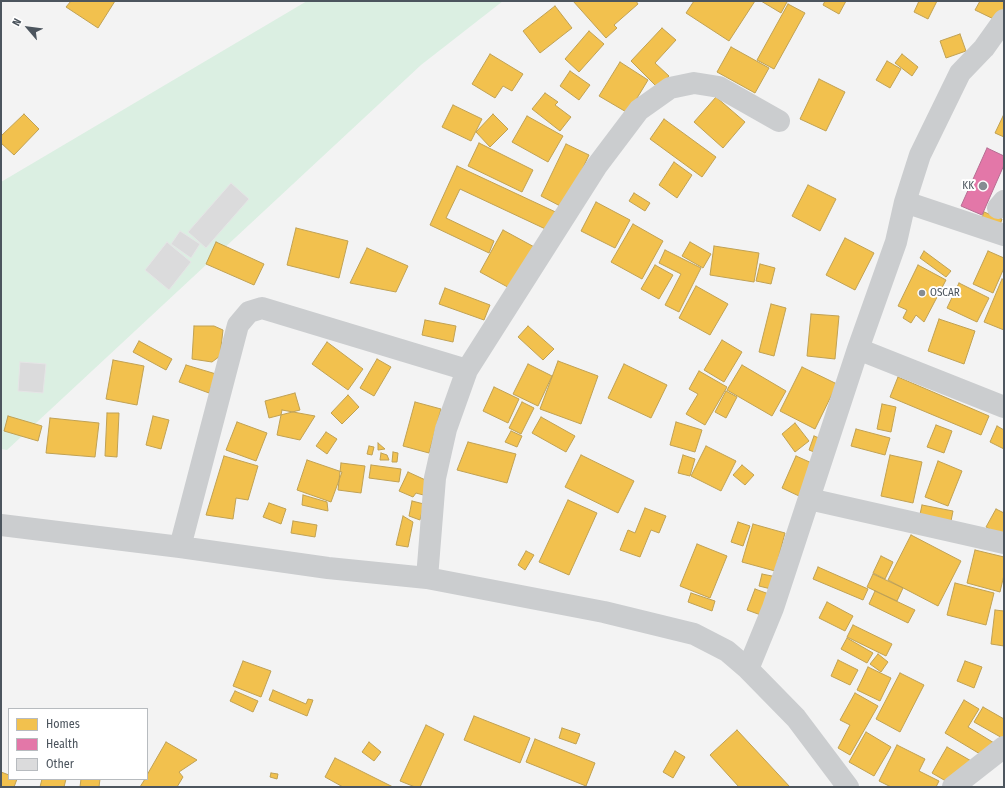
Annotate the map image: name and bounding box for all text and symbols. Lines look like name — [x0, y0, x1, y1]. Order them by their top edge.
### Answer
north arrow — [8, 8, 48, 48]
text: N — [10, 16, 24, 28]
place label: KK — [962, 179, 974, 193]
marker: KK — [977, 180, 989, 192]
place label: OSCAR — [930, 286, 960, 300]
marker: OSCAR — [917, 288, 927, 298]
legend — [8, 708, 148, 780]
text: Homes — [46, 717, 80, 731]
text: Health — [46, 737, 78, 751]
text: Other — [46, 757, 74, 771]

